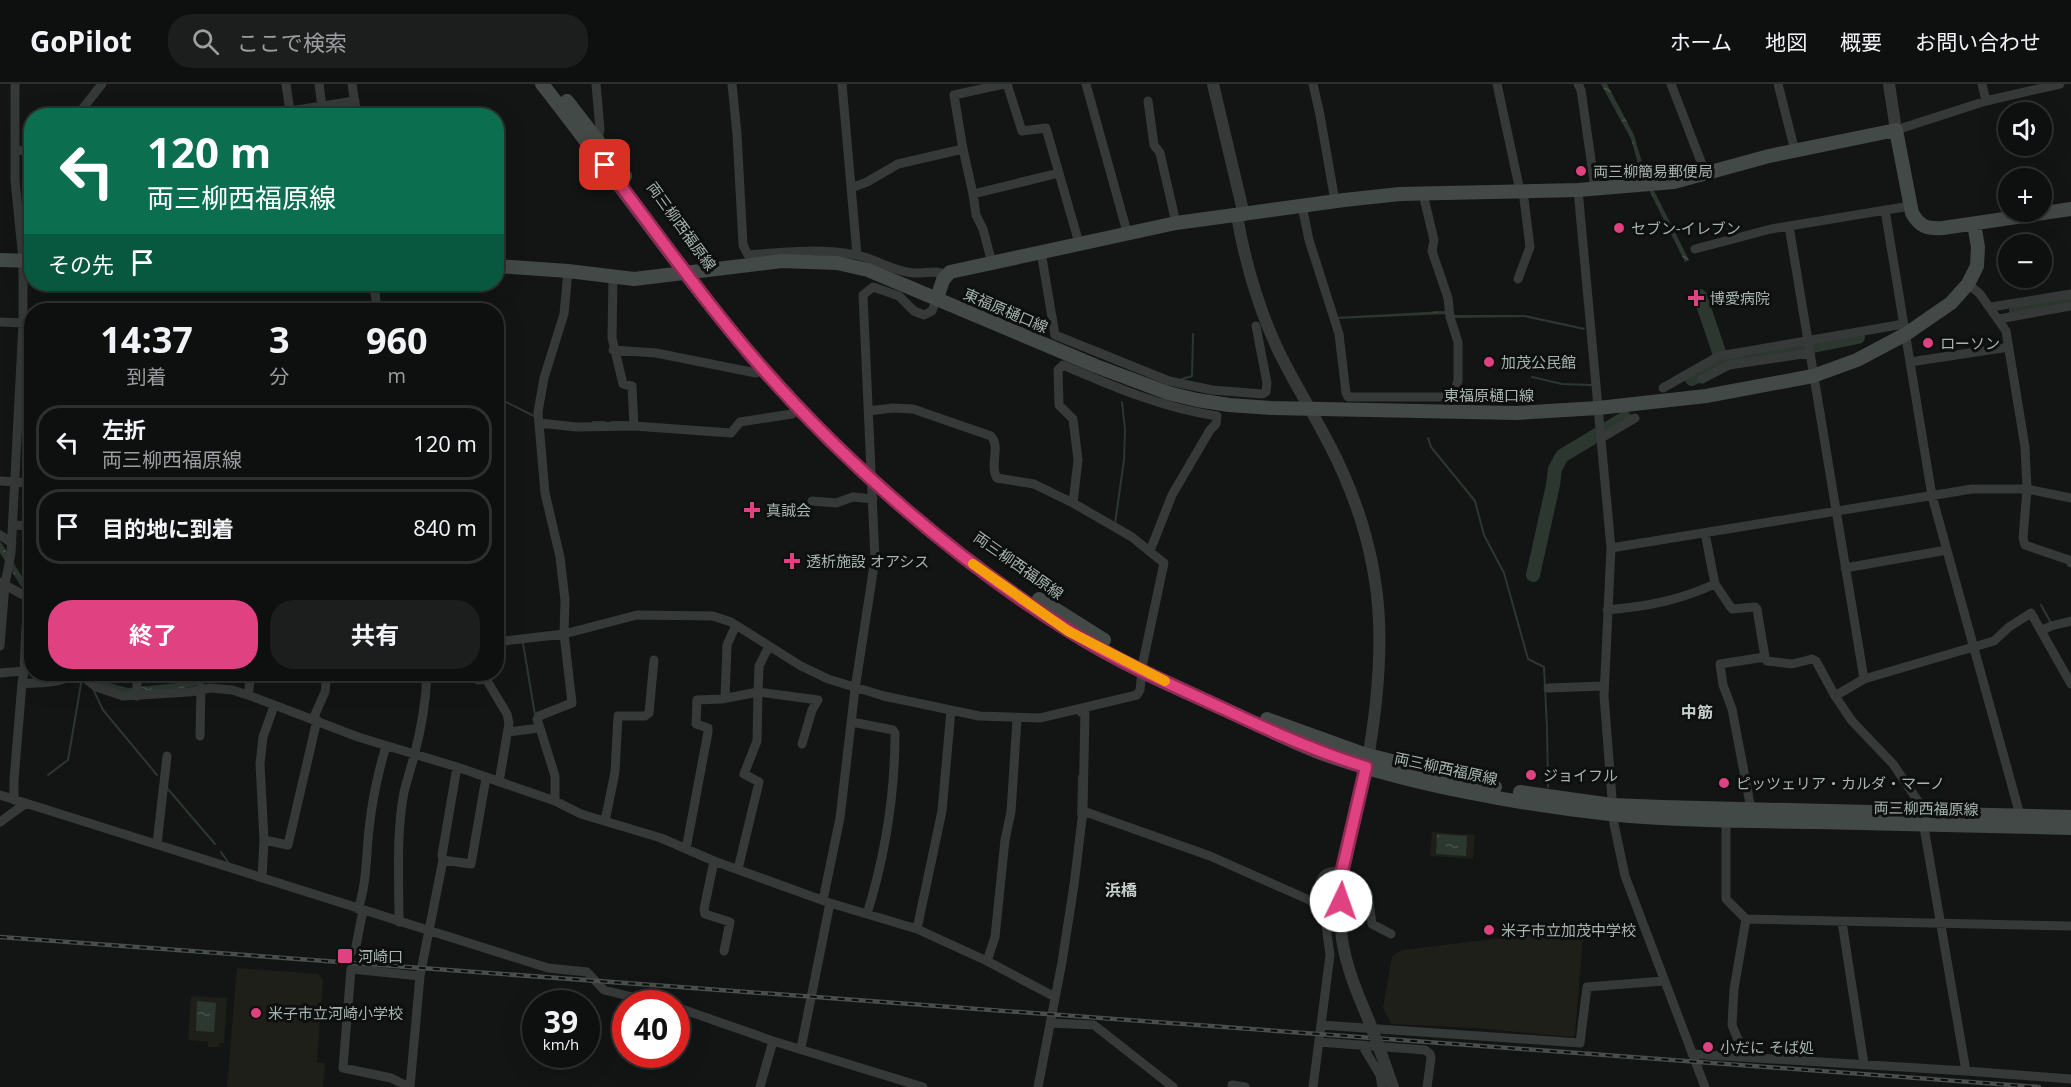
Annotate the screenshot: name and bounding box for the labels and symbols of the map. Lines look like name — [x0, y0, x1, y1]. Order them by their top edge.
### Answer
pin — [579, 139, 630, 190]
place label: 両三柳簡易郵便局 — [1593, 161, 1713, 181]
marker: 両三柳簡易郵便局 — [1574, 164, 1588, 178]
street label: 両三柳西福原線 — [643, 178, 721, 274]
place label: セブン-イレブン — [1631, 218, 1741, 238]
marker: セブン-イレブン — [1612, 221, 1626, 235]
street label: 東福原樋口線 — [961, 283, 1051, 337]
place label: 博愛病院 — [1710, 288, 1770, 308]
marker: 博愛病院 — [1687, 289, 1705, 307]
place label: ローソン — [1940, 333, 2000, 353]
marker: ローソン — [1921, 336, 1935, 350]
place label: 加茂公民館 — [1501, 352, 1576, 372]
marker: 加茂公民館 — [1482, 355, 1496, 369]
street label: 東福原樋口線 — [1444, 385, 1534, 405]
place label: 真誠会 — [766, 500, 811, 520]
marker: 真誠会 — [743, 501, 761, 519]
street label: 両三柳西福原線 — [970, 527, 1068, 603]
place label: 透析施設 オアシス — [806, 551, 929, 571]
marker: 透析施設 オアシス — [783, 552, 801, 570]
district label: 中筋 — [1681, 701, 1713, 723]
street label: 両三柳西福原線 — [1393, 747, 1499, 789]
place label: ジョイフル — [1543, 765, 1618, 785]
marker: ジョイフル — [1524, 768, 1538, 782]
place label: ピッツェリア・カルダ・マーノ — [1736, 773, 1945, 793]
marker: ピッツェリア・カルダ・マーノ — [1717, 776, 1731, 790]
street label: 両三柳西福原線 — [1873, 797, 1979, 819]
position arrow — [1309, 869, 1373, 933]
district label: 浜橋 — [1105, 879, 1137, 901]
place label: 米子市立加茂中学校 — [1501, 920, 1636, 940]
marker: 米子市立加茂中学校 — [1482, 923, 1496, 937]
place label: 河崎口 — [358, 946, 403, 966]
marker: 河崎口 — [336, 947, 354, 965]
speed limit sign: 40 — [612, 990, 690, 1068]
place label: 米子市立河崎小学校 — [268, 1003, 403, 1023]
marker: 米子市立河崎小学校 — [249, 1006, 263, 1020]
place label: 小だに そば処 — [1720, 1037, 1814, 1057]
marker: 小だに そば処 — [1701, 1040, 1715, 1054]

